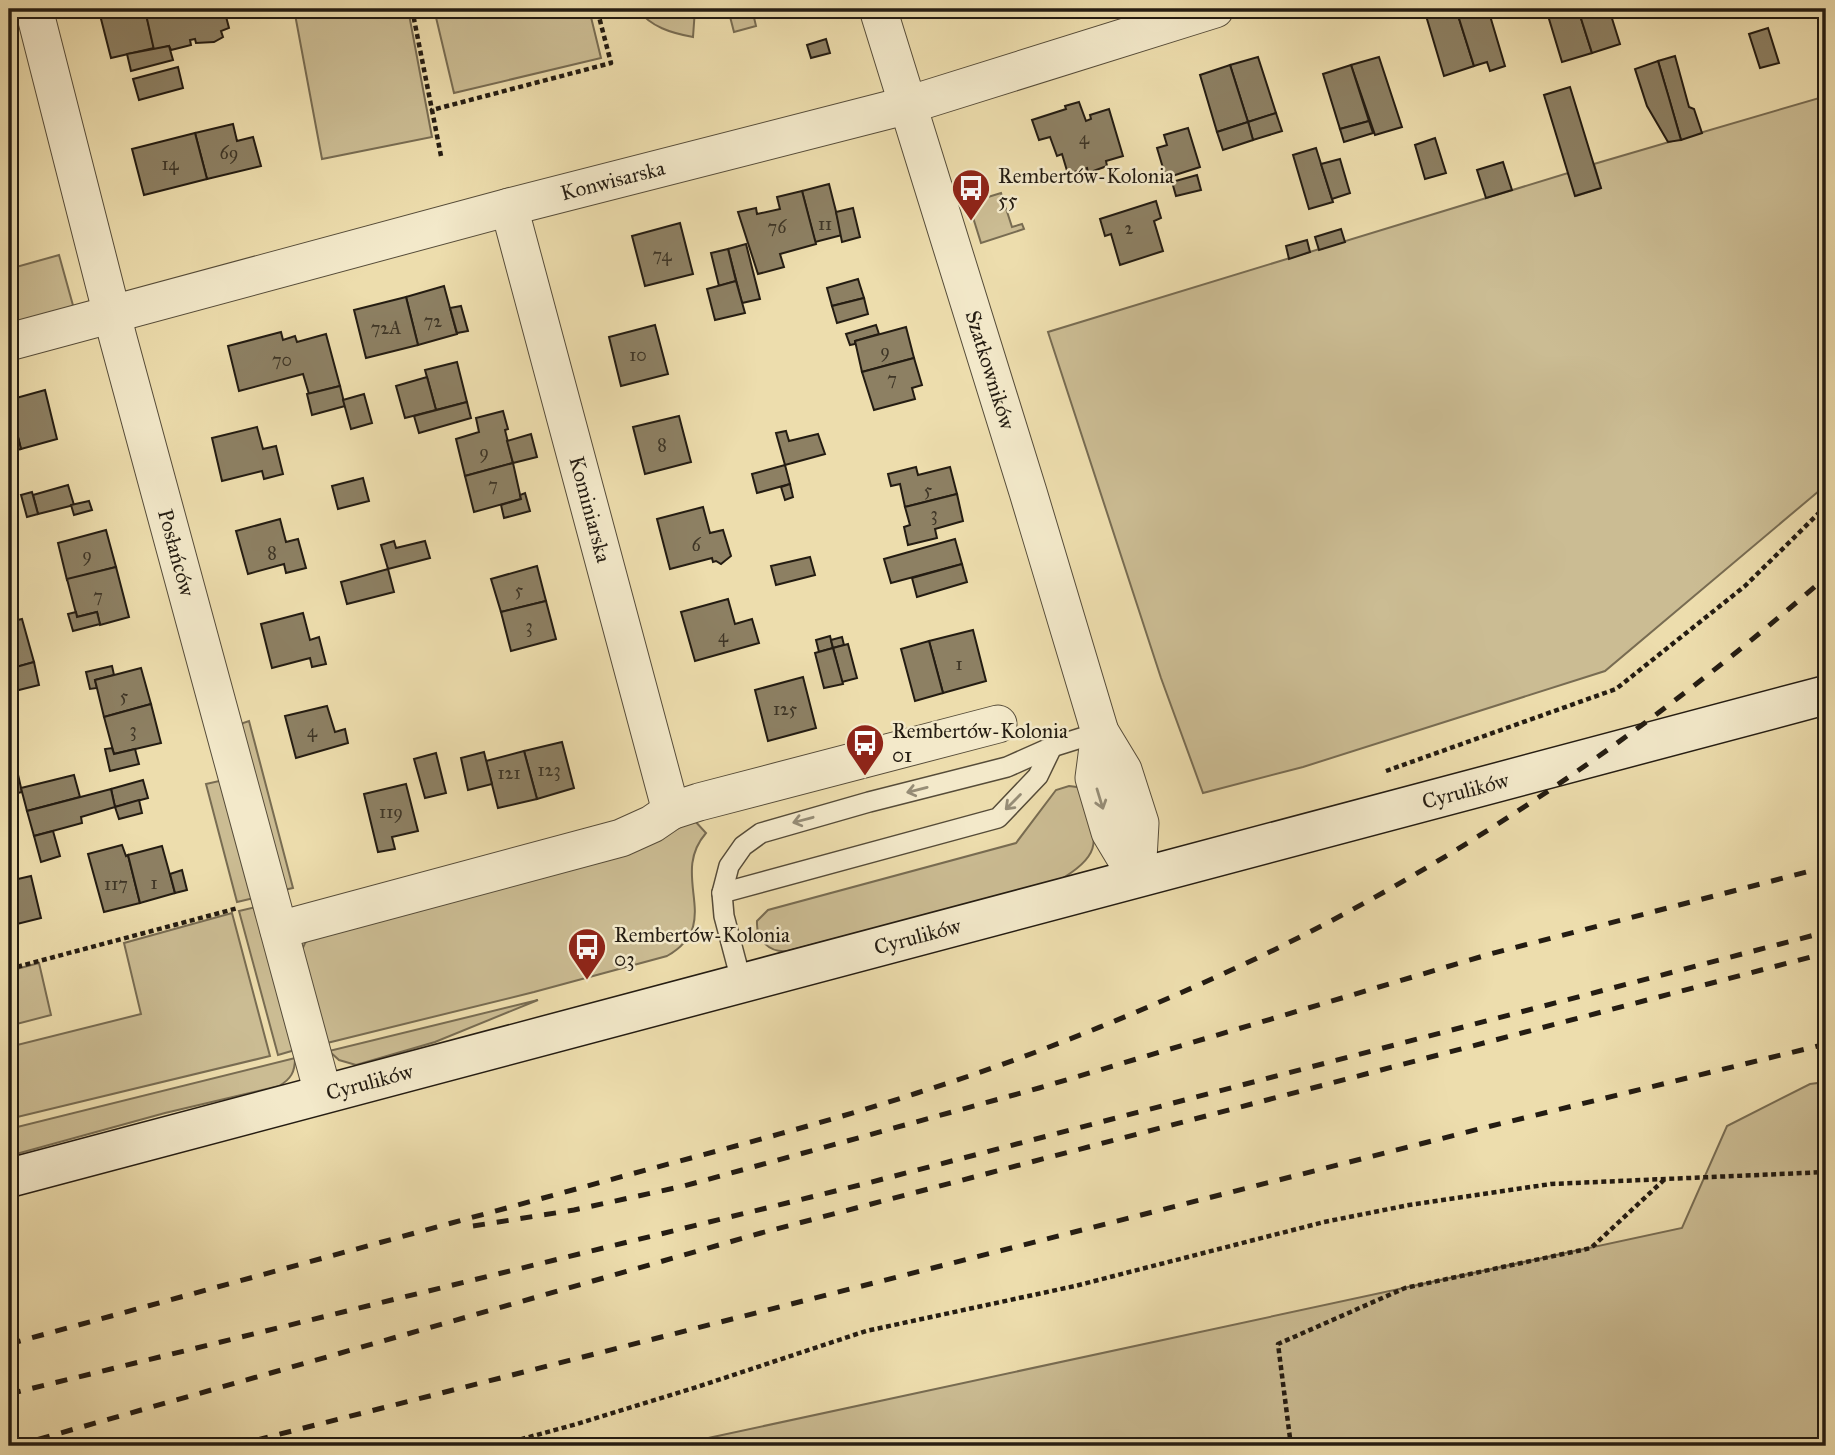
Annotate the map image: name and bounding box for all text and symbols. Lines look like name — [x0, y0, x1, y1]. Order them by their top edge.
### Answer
house number: 4 — [1079, 127, 1090, 149]
house number: 69 — [220, 142, 238, 164]
house number: 14 — [161, 153, 180, 175]
street label: Konwisarska — [558, 155, 668, 206]
place label: Rembertów-Kolonia 55 — [998, 163, 1174, 213]
bus stop icon: Rembertów-Kolonia 55 — [950, 167, 992, 222]
house number: 11 — [818, 213, 832, 235]
house number: 76 — [768, 216, 787, 238]
house number: 2 — [1125, 217, 1134, 239]
house number: 74 — [652, 244, 673, 266]
street label: Szatkowników — [959, 307, 1021, 433]
house number: 72 — [424, 310, 442, 332]
house number: 72A — [371, 317, 401, 339]
house number: 9 — [880, 340, 890, 362]
house number: 10 — [629, 344, 647, 366]
house number: 70 — [272, 349, 292, 371]
house number: 7 — [887, 368, 897, 390]
house number: 8 — [657, 434, 667, 456]
house number: 9 — [479, 441, 489, 463]
street label: Kominiarska — [563, 453, 617, 565]
house number: 7 — [488, 474, 498, 496]
house number: 5 — [924, 479, 933, 501]
house number: 3 — [930, 503, 938, 525]
street label: Posłańców — [152, 506, 201, 599]
house number: 6 — [691, 534, 701, 556]
house number: 8 — [267, 542, 277, 564]
house number: 9 — [82, 544, 92, 566]
house number: 5 — [515, 579, 524, 601]
house number: 7 — [93, 585, 103, 607]
house number: 3 — [525, 615, 533, 637]
house number: 4 — [718, 625, 729, 647]
house number: 1 — [955, 653, 963, 675]
house number: 5 — [120, 685, 129, 707]
house number: 125 — [773, 698, 798, 720]
place label: Rembertów-Kolonia 01 — [892, 718, 1068, 768]
house number: 3 — [129, 719, 137, 741]
house number: 4 — [307, 720, 318, 742]
bus stop icon: Rembertów-Kolonia 01 — [844, 722, 886, 777]
house number: 123 — [537, 759, 561, 781]
house number: 121 — [497, 762, 521, 784]
street label: Cyrulików — [1419, 767, 1512, 815]
one-way arrow — [906, 784, 929, 797]
one-way arrow — [1095, 787, 1108, 809]
one-way arrow — [1005, 794, 1022, 811]
house number: 119 — [379, 801, 403, 823]
one-way arrow — [793, 814, 815, 827]
house number: 1 — [150, 872, 158, 894]
house number: 117 — [104, 873, 128, 895]
street label: Cyrulików — [871, 912, 964, 960]
place label: Rembertów-Kolonia 03 — [614, 922, 790, 972]
bus stop icon: Rembertów-Kolonia 03 — [566, 926, 608, 981]
street label: Cyrulików — [323, 1058, 416, 1106]

